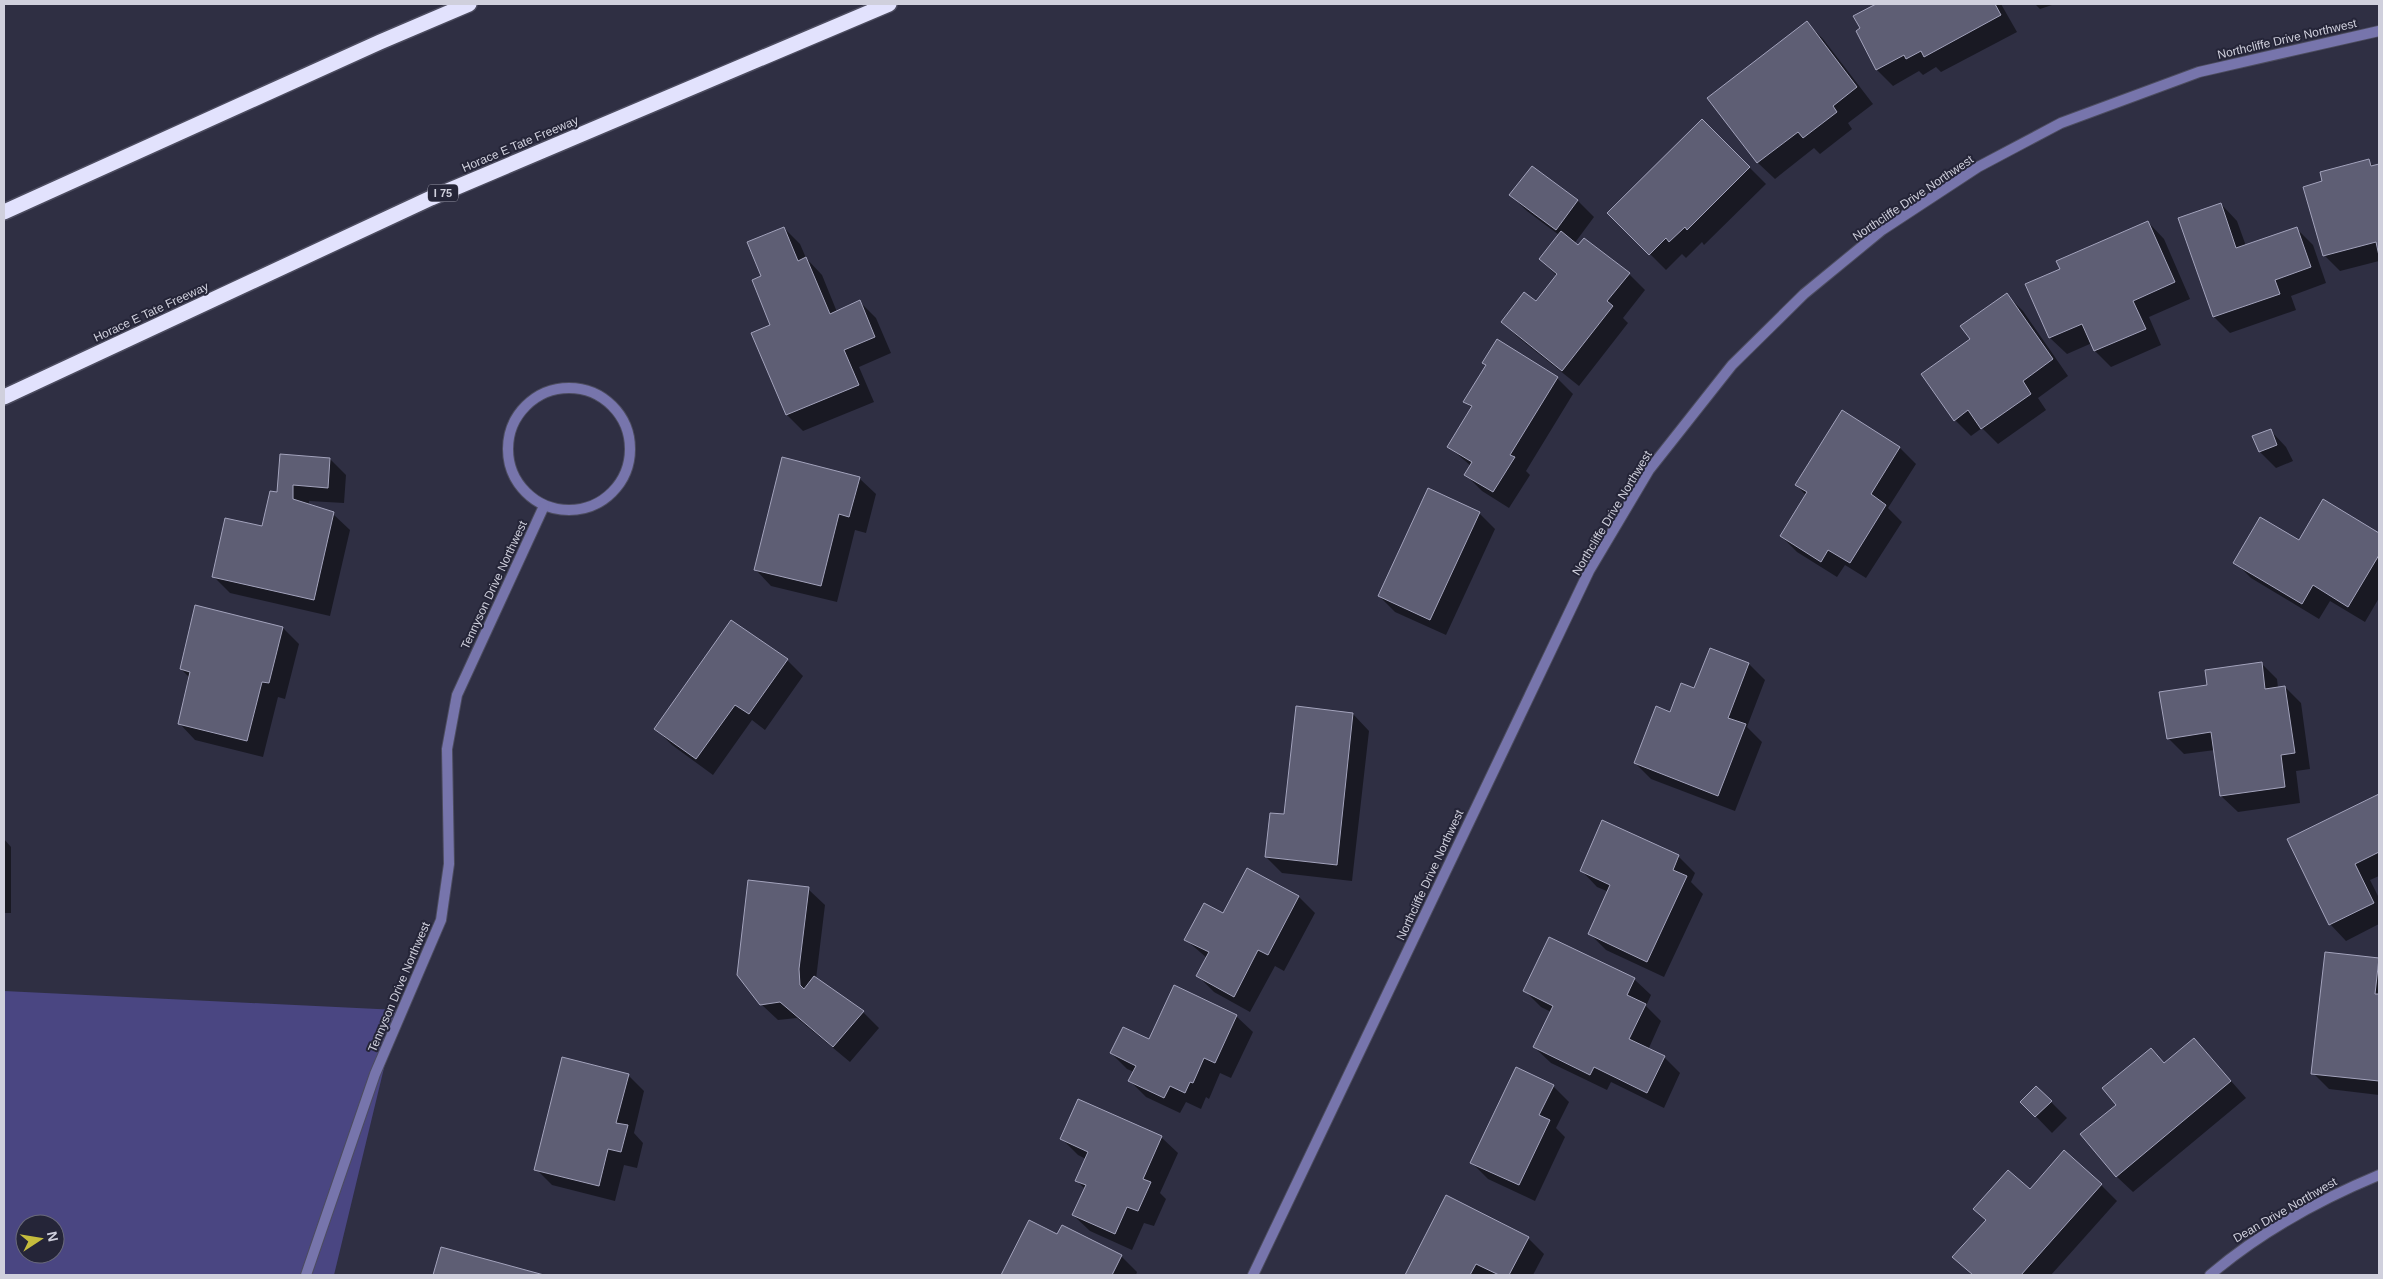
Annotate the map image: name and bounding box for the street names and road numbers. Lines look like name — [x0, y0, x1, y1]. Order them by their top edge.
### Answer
street label: Northcliffe Drive Northwest — [2216, 16, 2359, 62]
street label: Horace E Tate Freeway — [460, 113, 580, 175]
street label: Northcliffe Drive Northwest — [1850, 152, 1977, 244]
road number: I 75 — [428, 184, 458, 202]
street label: Horace E Tate Freeway — [91, 279, 211, 345]
street label: Northcliffe Drive Northwest — [1569, 448, 1655, 578]
street label: Tennyson Drive Northwest — [458, 518, 530, 651]
street label: Northcliffe Drive Northwest — [1394, 807, 1467, 943]
street label: Tennyson Drive Northwest — [365, 919, 433, 1054]
street label: Dean Drive Northwest — [2231, 1174, 2340, 1245]

